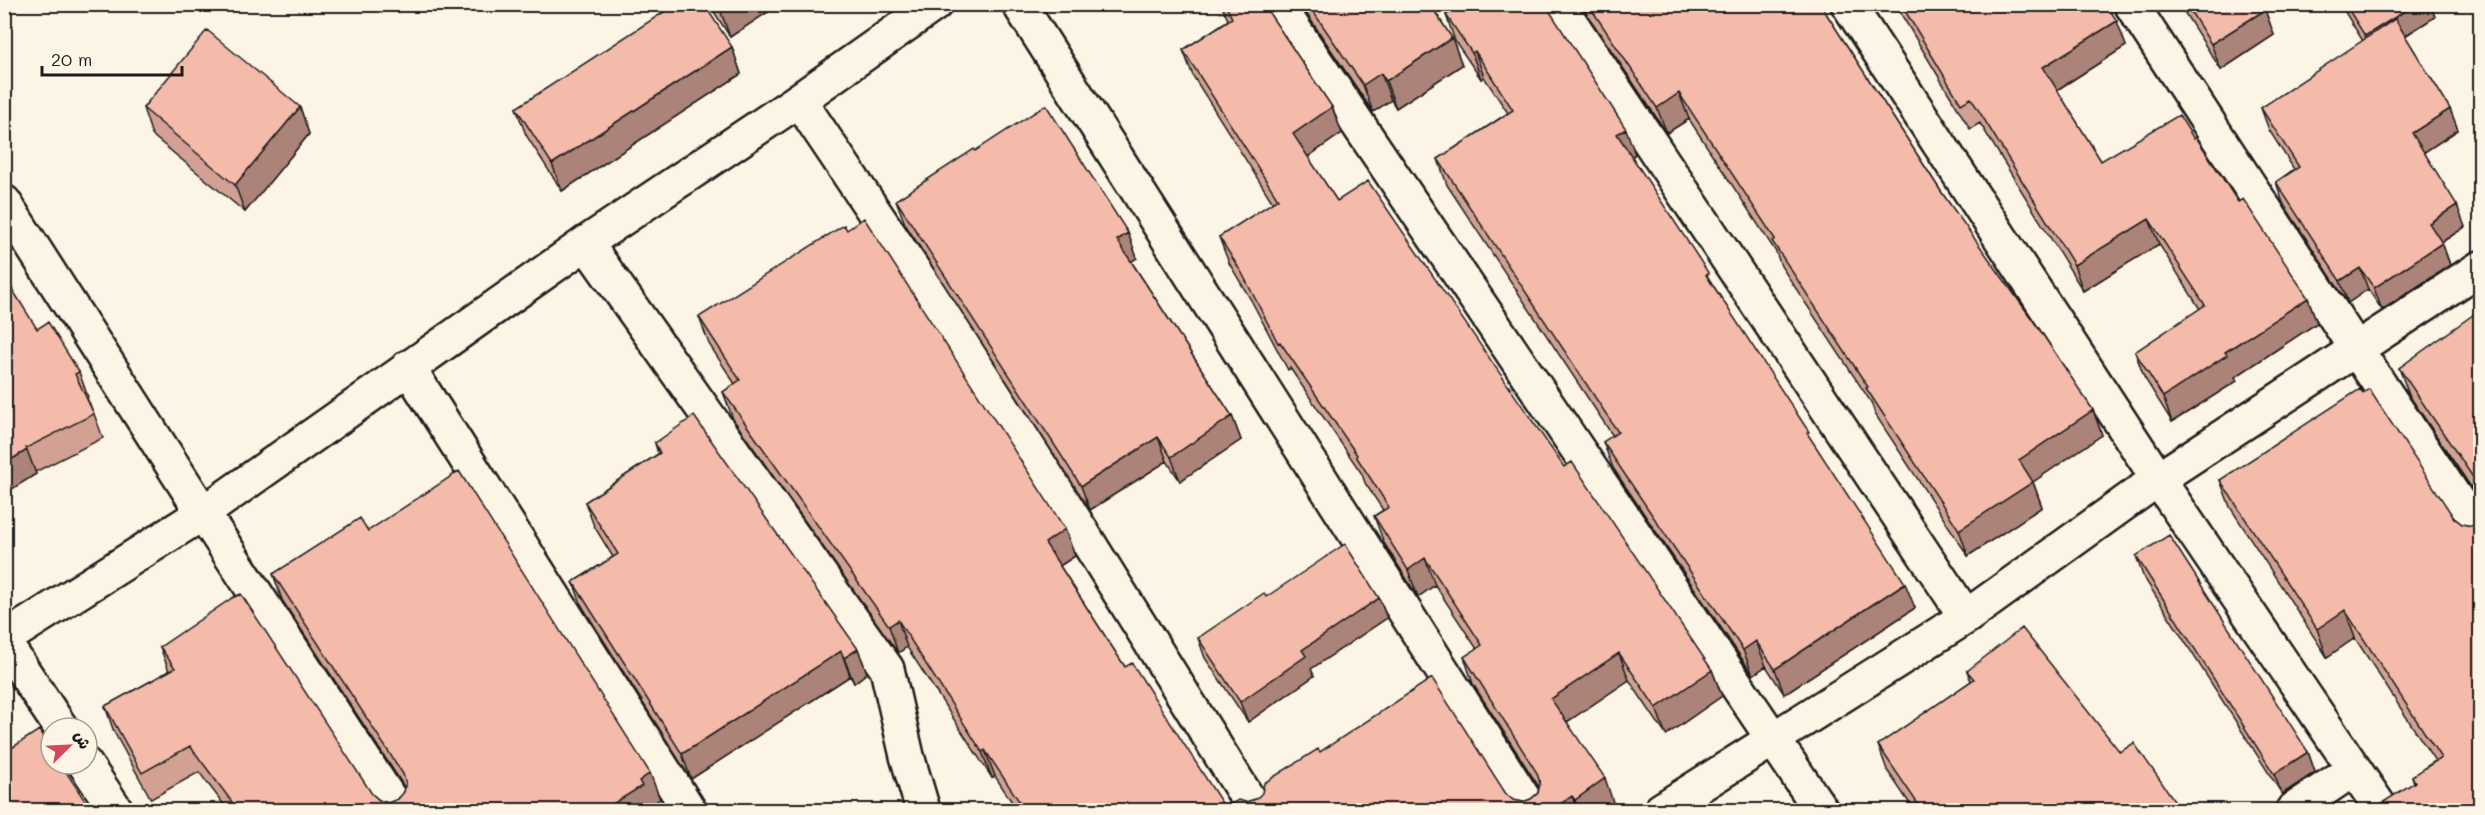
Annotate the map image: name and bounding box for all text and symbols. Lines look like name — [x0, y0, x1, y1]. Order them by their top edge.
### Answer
scale bar — [42, 39, 182, 77]
text: 20 m — [51, 47, 92, 71]
north arrow — [39, 716, 99, 776]
text: ش — [70, 727, 96, 752]

